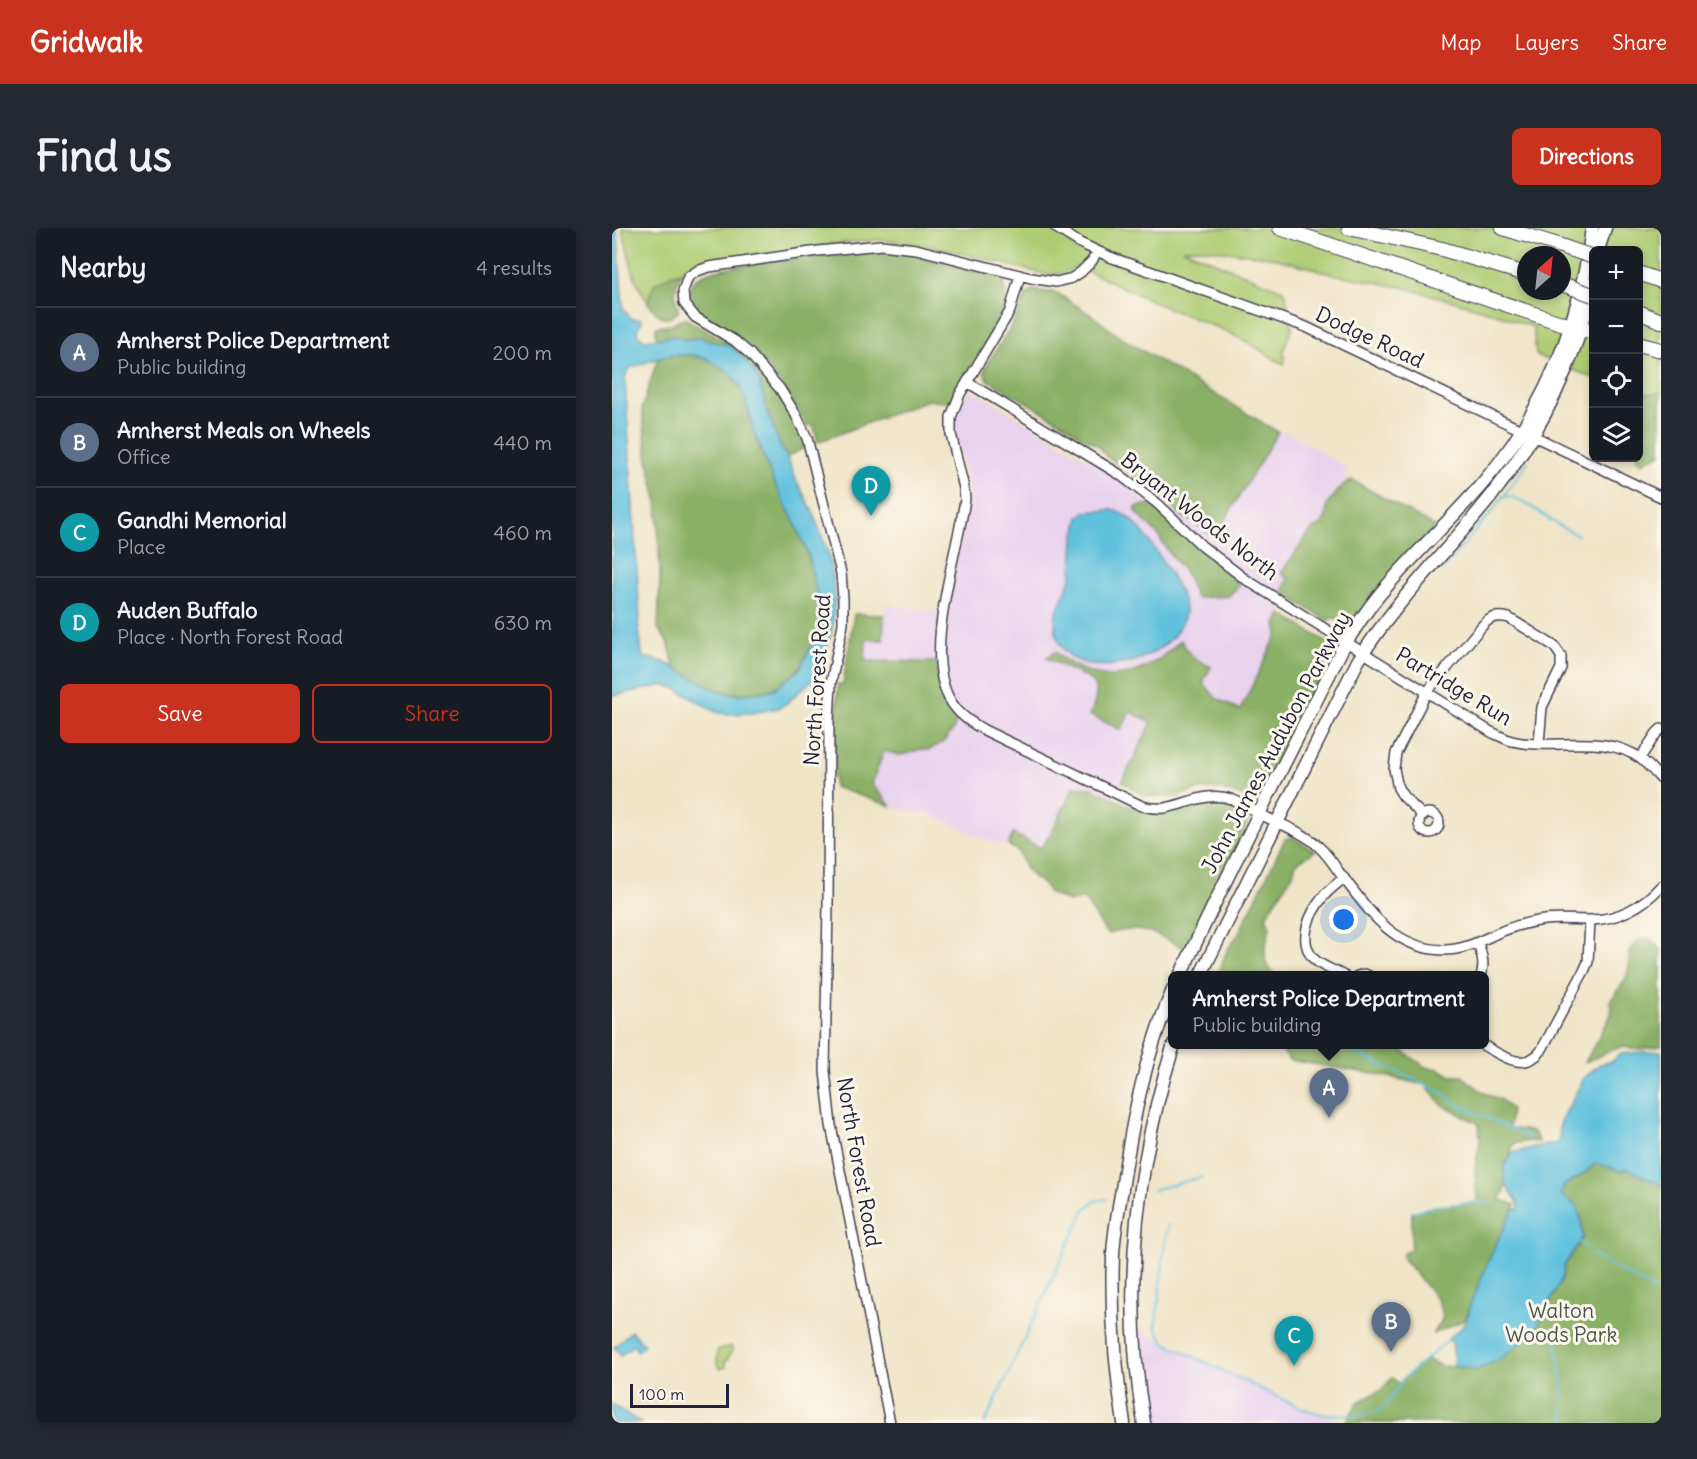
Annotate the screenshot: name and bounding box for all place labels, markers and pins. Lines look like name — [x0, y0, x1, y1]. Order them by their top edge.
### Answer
pin: D — [852, 466, 890, 516]
pin: A — [1310, 1068, 1348, 1118]
pin: B — [1372, 1302, 1410, 1352]
pin: C — [1274, 1316, 1314, 1366]

